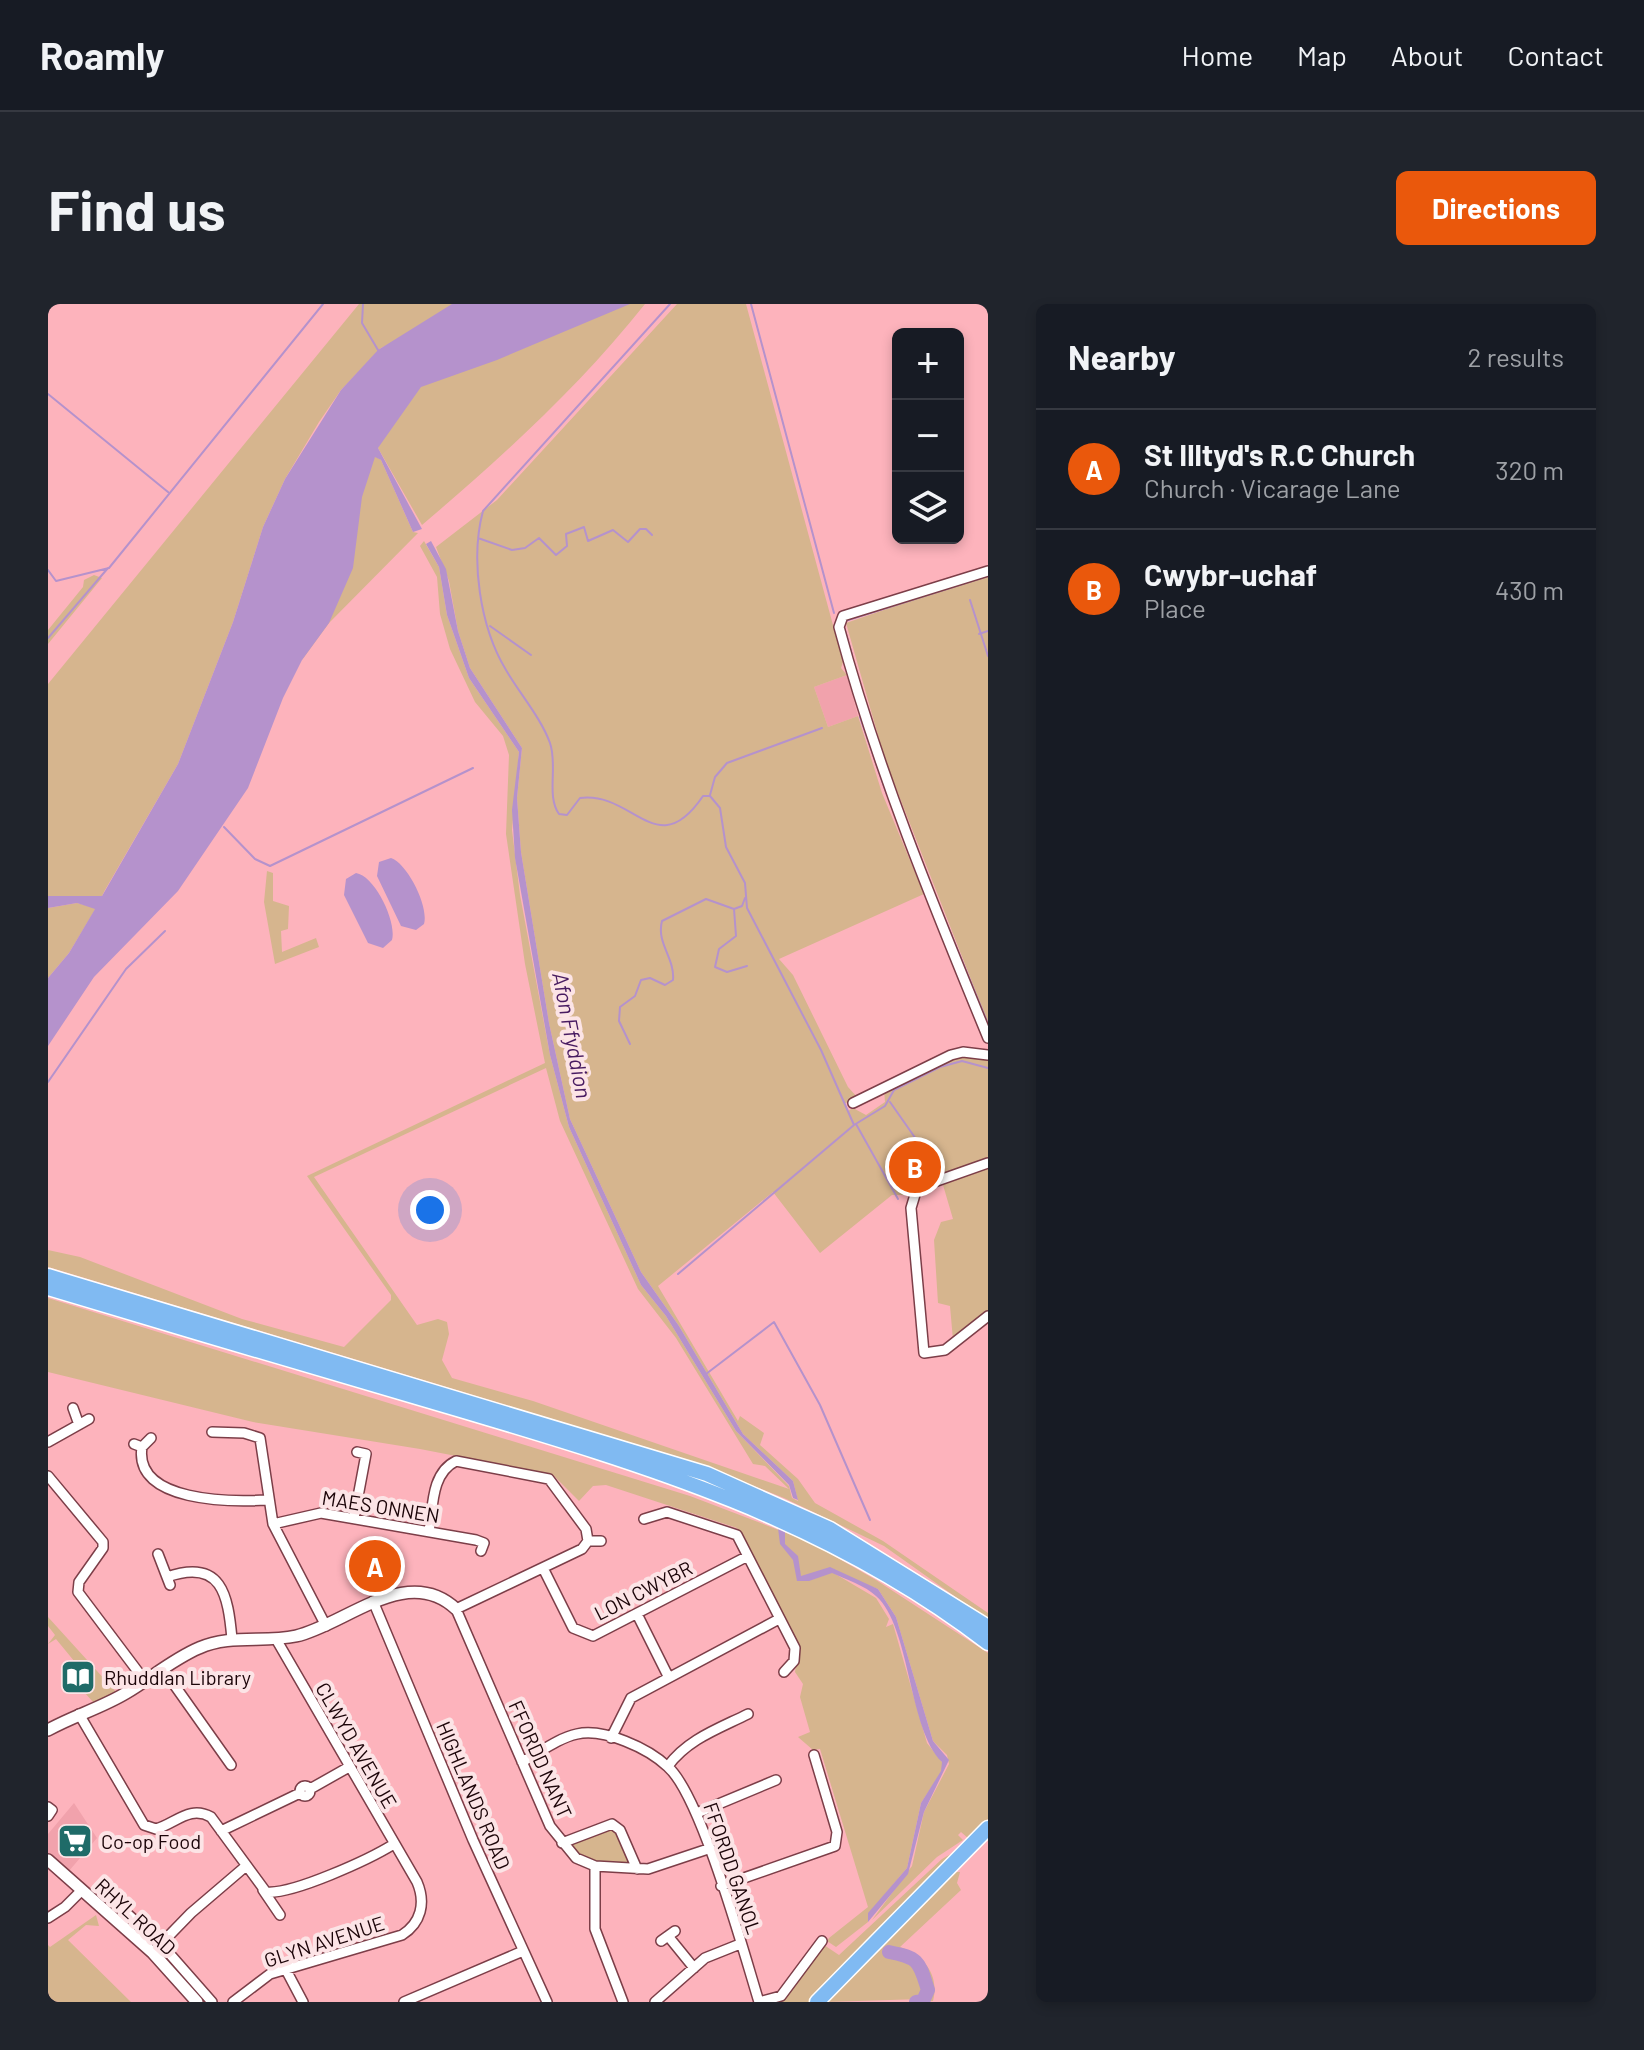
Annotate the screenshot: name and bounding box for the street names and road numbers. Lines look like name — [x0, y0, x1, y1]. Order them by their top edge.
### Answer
street label: MAES ONNEN — [320, 1485, 442, 1527]
street label: LON CWYBR — [590, 1555, 696, 1625]
street label: CLWYD AVENUE — [311, 1678, 403, 1812]
street label: FFORDD NANT — [504, 1696, 578, 1822]
street label: HIGHLANDS ROAD — [432, 1717, 516, 1873]
street label: FFORDD GANOL — [699, 1799, 767, 1937]
street label: RHYL ROAD — [91, 1873, 181, 1959]
street label: GLYN AVENUE — [261, 1910, 387, 1972]

